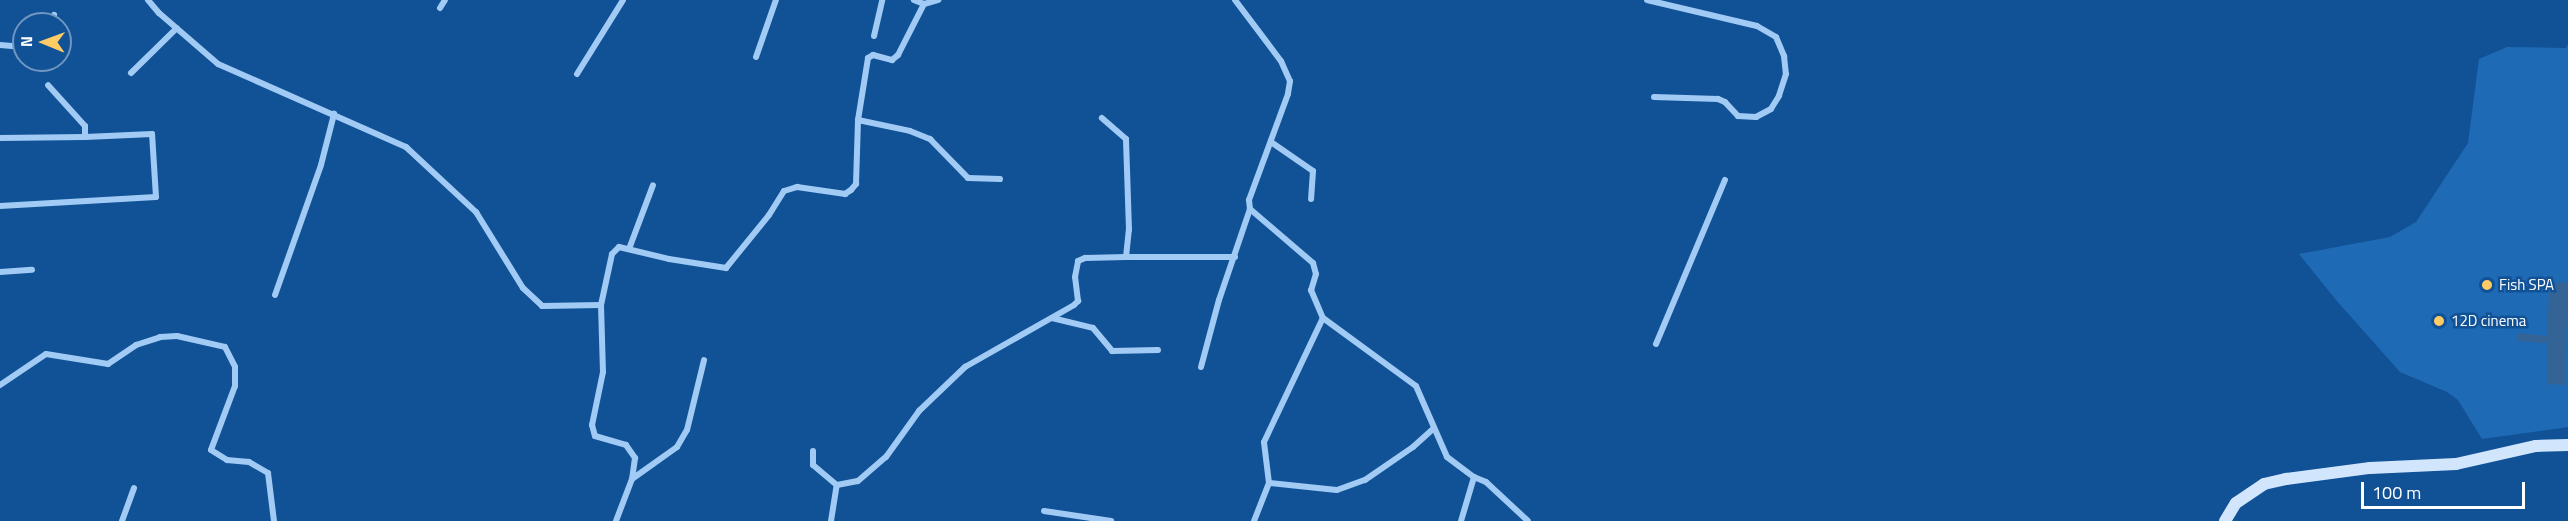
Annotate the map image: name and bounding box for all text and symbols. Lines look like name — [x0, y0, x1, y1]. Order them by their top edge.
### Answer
north arrow — [12, 12, 72, 72]
text: N — [14, 36, 38, 47]
place label: Fish SPA — [2499, 276, 2554, 294]
marker: Fish SPA — [2480, 278, 2494, 292]
place label: 12D cinema — [2451, 312, 2526, 330]
marker: 12D cinema — [2432, 314, 2446, 328]
scale bar — [2364, 470, 2528, 508]
text: 100 m — [2372, 479, 2421, 506]

